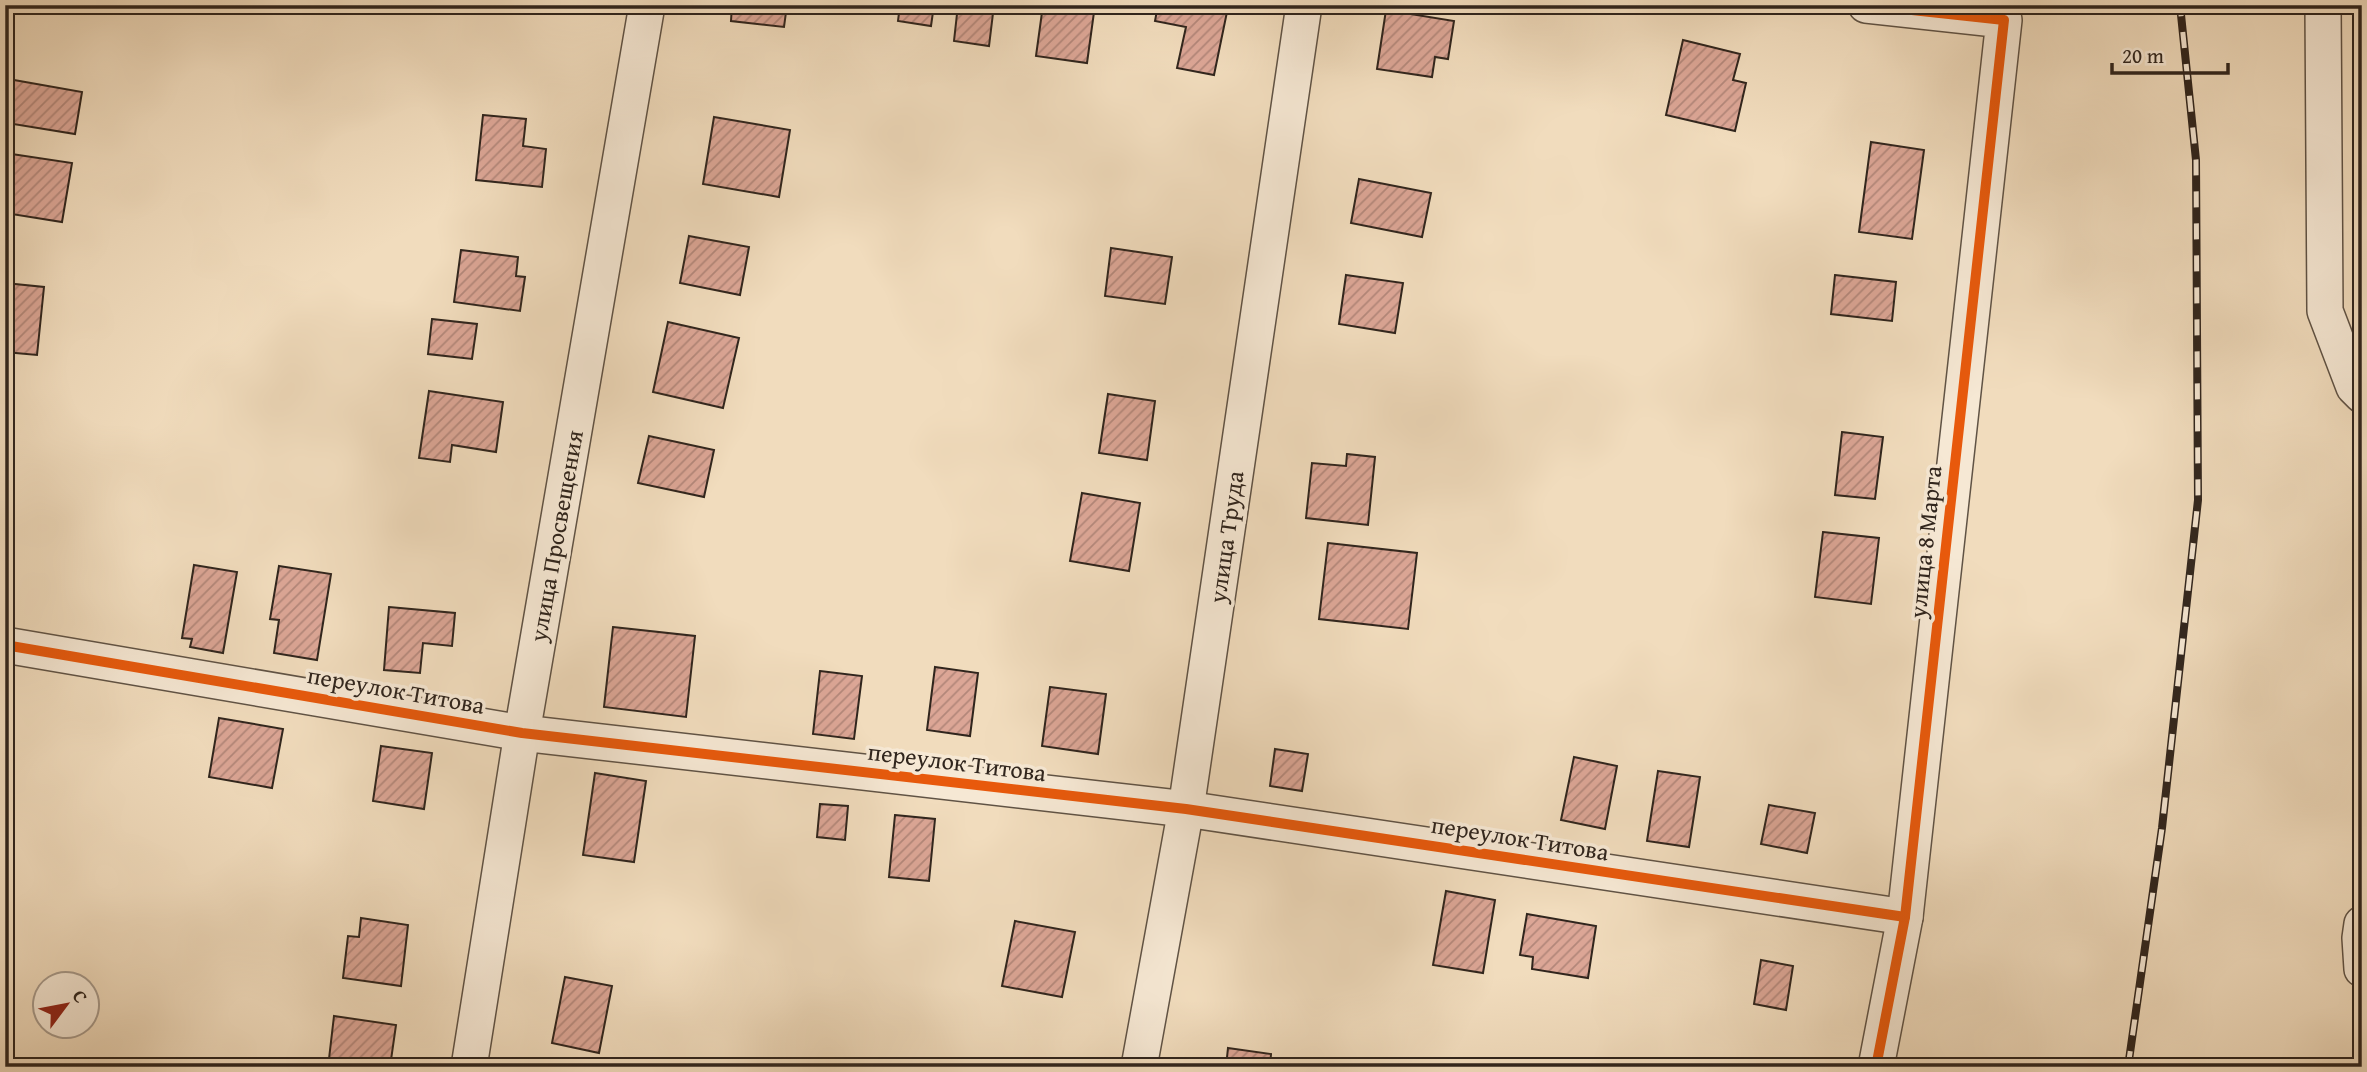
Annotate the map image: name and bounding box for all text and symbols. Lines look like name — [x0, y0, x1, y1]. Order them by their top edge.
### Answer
scale bar — [2112, 32, 2227, 76]
text: 20 m — [2122, 40, 2164, 71]
street label: улица Просвещения — [520, 427, 592, 646]
street label: улица 8 Марта — [1899, 463, 1950, 621]
street label: улица Труда — [1199, 468, 1253, 606]
street label: переулок Титова — [305, 657, 488, 723]
street label: переулок Титова — [866, 734, 1049, 790]
street label: переулок Титова — [1429, 807, 1612, 869]
north arrow — [32, 970, 102, 1040]
text: С — [66, 984, 95, 1008]

